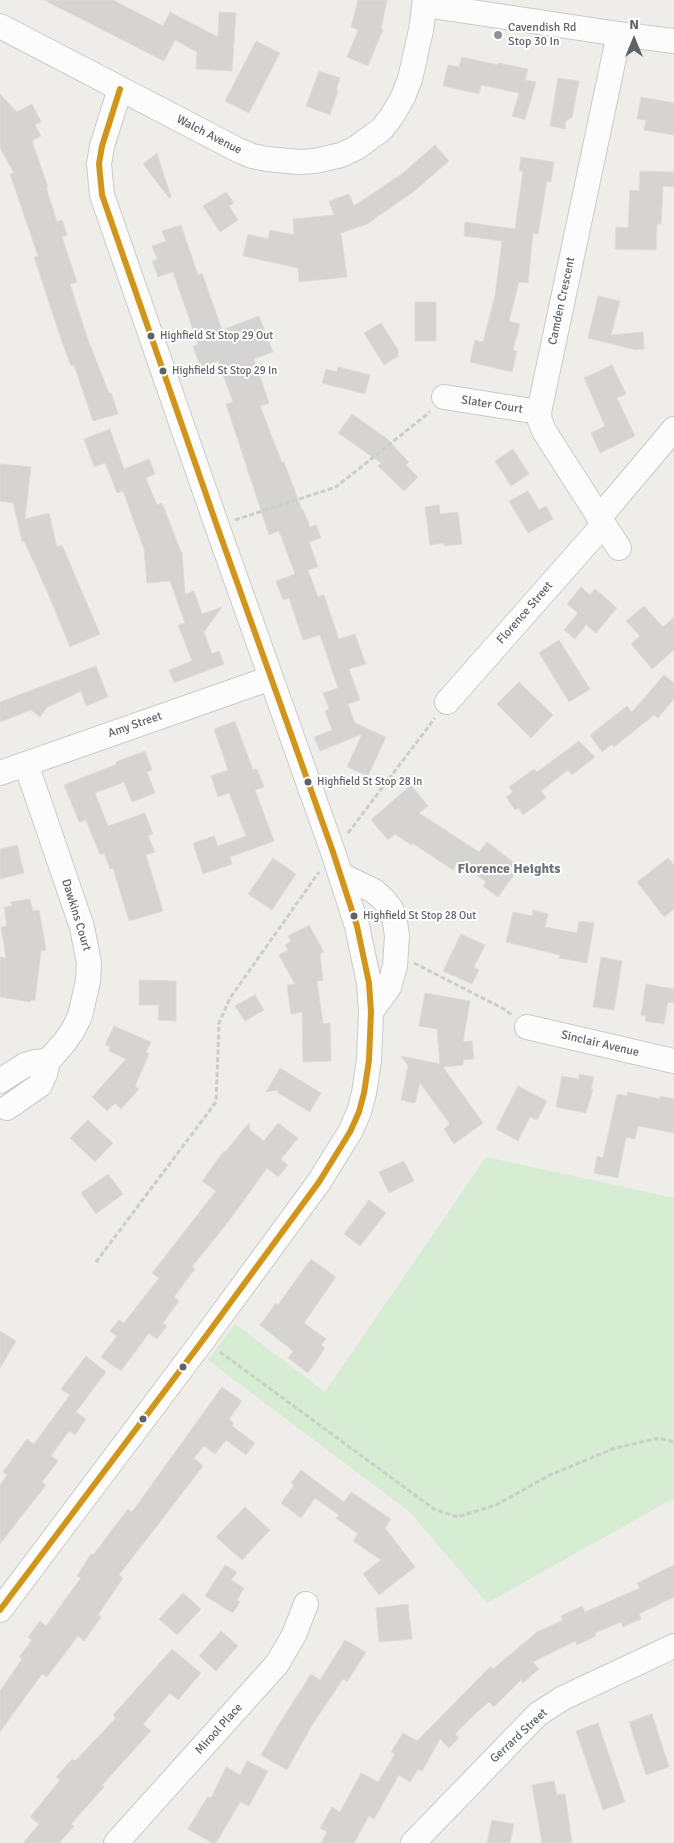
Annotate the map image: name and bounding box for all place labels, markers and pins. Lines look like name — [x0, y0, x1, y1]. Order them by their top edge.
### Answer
place label: Cavendish Rd Stop 30 In — [508, 21, 576, 49]
marker: Cavendish Rd Stop 30 In — [492, 29, 504, 41]
place label: Highfield St Stop 29 Out — [160, 329, 273, 343]
marker: Highfield St Stop 29 Out — [146, 331, 156, 341]
place label: Highfield St Stop 29 In — [172, 364, 277, 378]
marker: Highfield St Stop 29 In — [158, 366, 168, 376]
place label: Highfield St Stop 28 In — [317, 775, 422, 789]
marker: Highfield St Stop 28 In — [303, 777, 313, 787]
place label: Highfield St Stop 28 Out — [363, 909, 476, 923]
marker: Highfield St Stop 28 Out — [349, 911, 359, 921]
unlabelled marker — [178, 1362, 188, 1372]
unlabelled marker — [138, 1414, 148, 1424]

